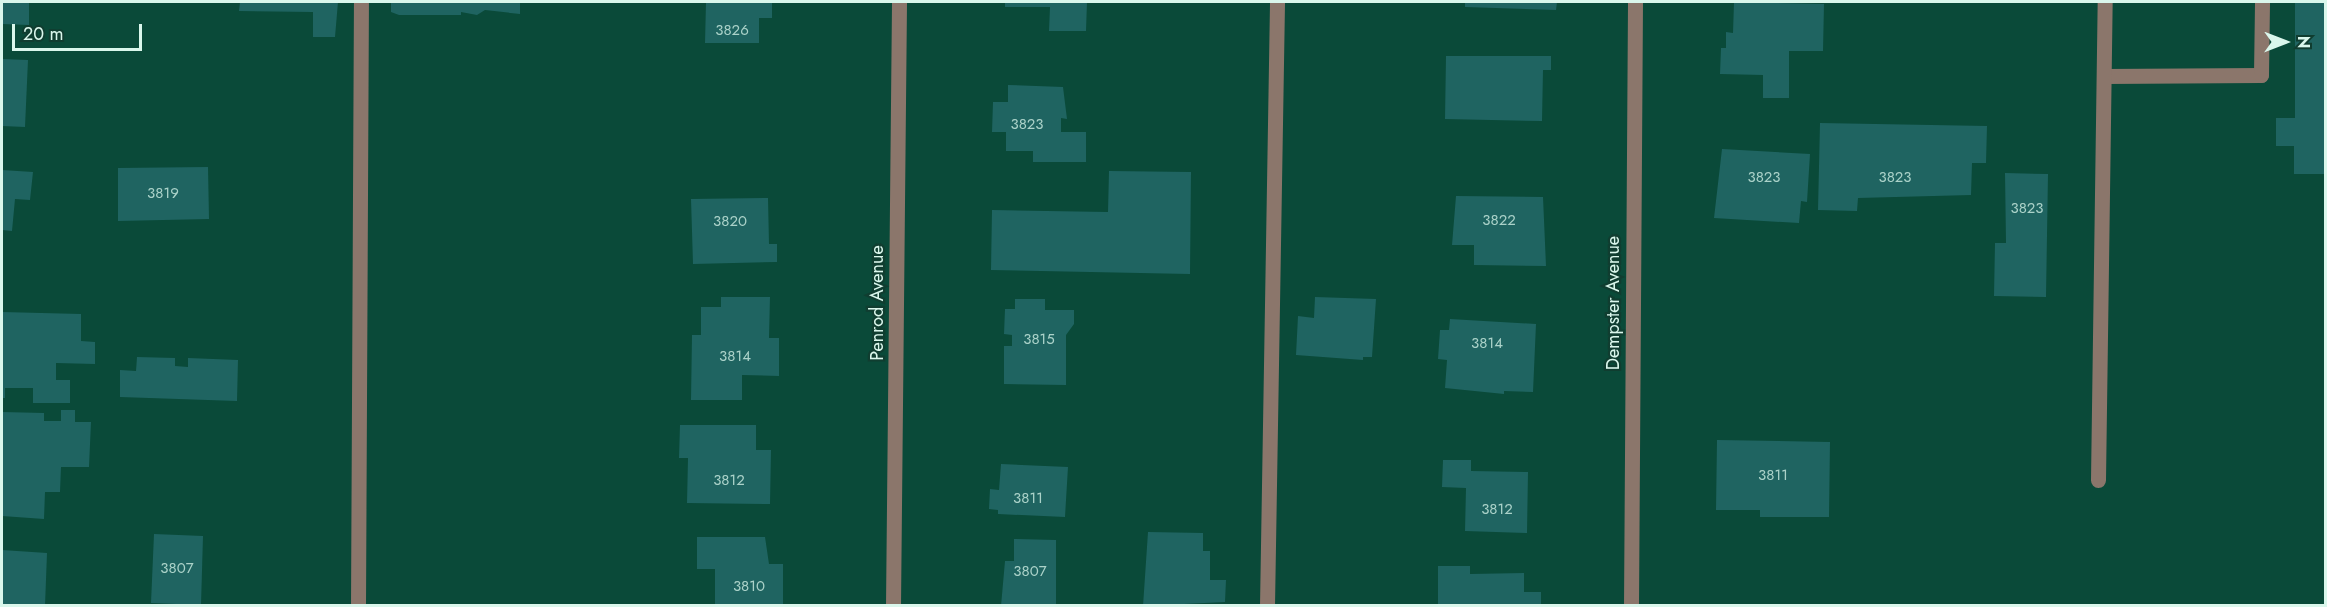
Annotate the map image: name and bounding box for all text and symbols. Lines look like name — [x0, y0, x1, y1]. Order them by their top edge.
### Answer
scale bar — [15, 12, 146, 50]
north arrow — [2255, 12, 2315, 72]
text: 20 m — [23, 21, 63, 47]
house number: 3826 — [715, 22, 749, 40]
text: N — [2292, 36, 2315, 48]
house number: 3823 — [1010, 116, 1044, 134]
house number: 3823 — [1747, 169, 1781, 187]
house number: 3823 — [1878, 169, 1912, 187]
house number: 3819 — [147, 185, 179, 203]
house number: 3823 — [2010, 200, 2044, 218]
house number: 3822 — [1482, 212, 1516, 230]
house number: 3820 — [713, 213, 747, 231]
street label: Dempster Avenue — [1602, 236, 1624, 370]
street label: Penrod Avenue — [866, 245, 888, 361]
house number: 3815 — [1023, 331, 1055, 349]
house number: 3814 — [1471, 335, 1503, 353]
house number: 3814 — [719, 348, 751, 366]
house number: 3811 — [1758, 467, 1788, 485]
house number: 3812 — [713, 472, 745, 490]
house number: 3811 — [1013, 490, 1043, 508]
house number: 3812 — [1481, 501, 1513, 519]
house number: 3807 — [160, 560, 194, 578]
house number: 3807 — [1013, 563, 1047, 581]
house number: 3810 — [733, 578, 765, 596]

